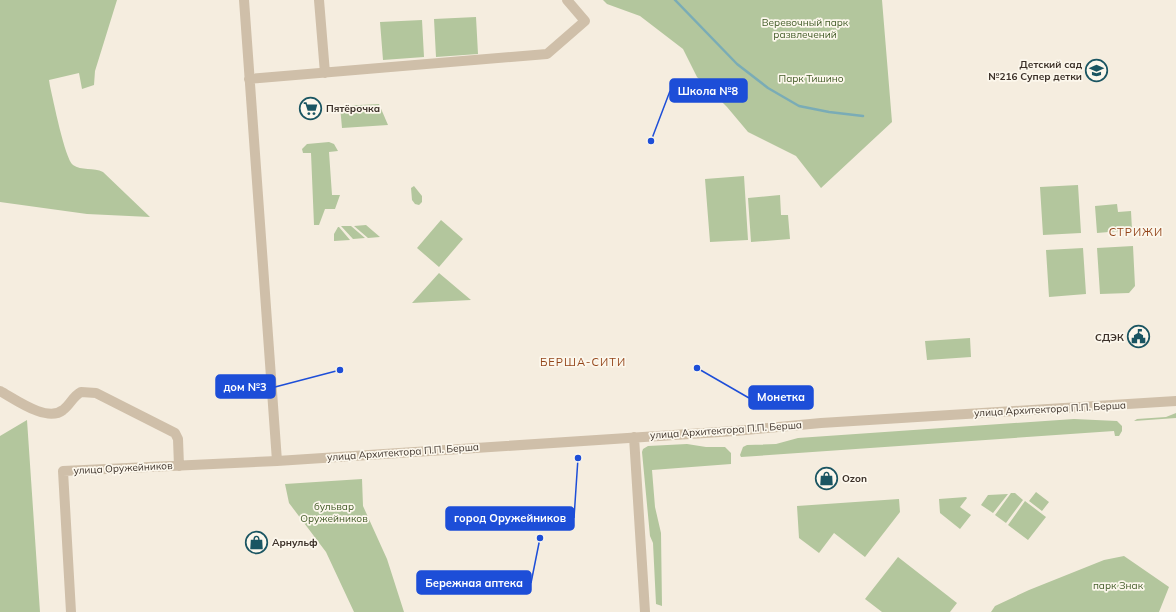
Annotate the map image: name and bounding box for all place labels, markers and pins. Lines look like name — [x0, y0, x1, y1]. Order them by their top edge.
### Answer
school or university icon: Детский сад №216 Супер детки — [1084, 57, 1110, 83]
place label: Детский сад №216 Супер детки — [988, 58, 1083, 83]
callout: Школа №8 — [670, 79, 747, 102]
supermarket icon: Пятёрочка — [298, 95, 324, 121]
place label: Пятёрочка — [326, 102, 380, 115]
public building icon: СДЭК — [1126, 324, 1152, 350]
place label: СДЭК — [1095, 331, 1124, 344]
callout: дом №3 — [216, 375, 275, 398]
callout: Монетка — [749, 386, 813, 409]
shop icon: Ozon — [813, 465, 839, 491]
place label: Ozon — [842, 472, 867, 485]
callout: город Оружейников — [446, 507, 574, 530]
shop icon: Арнульф — [244, 529, 270, 555]
place label: Арнульф — [272, 536, 318, 549]
callout: Бережная аптека — [417, 571, 531, 594]

